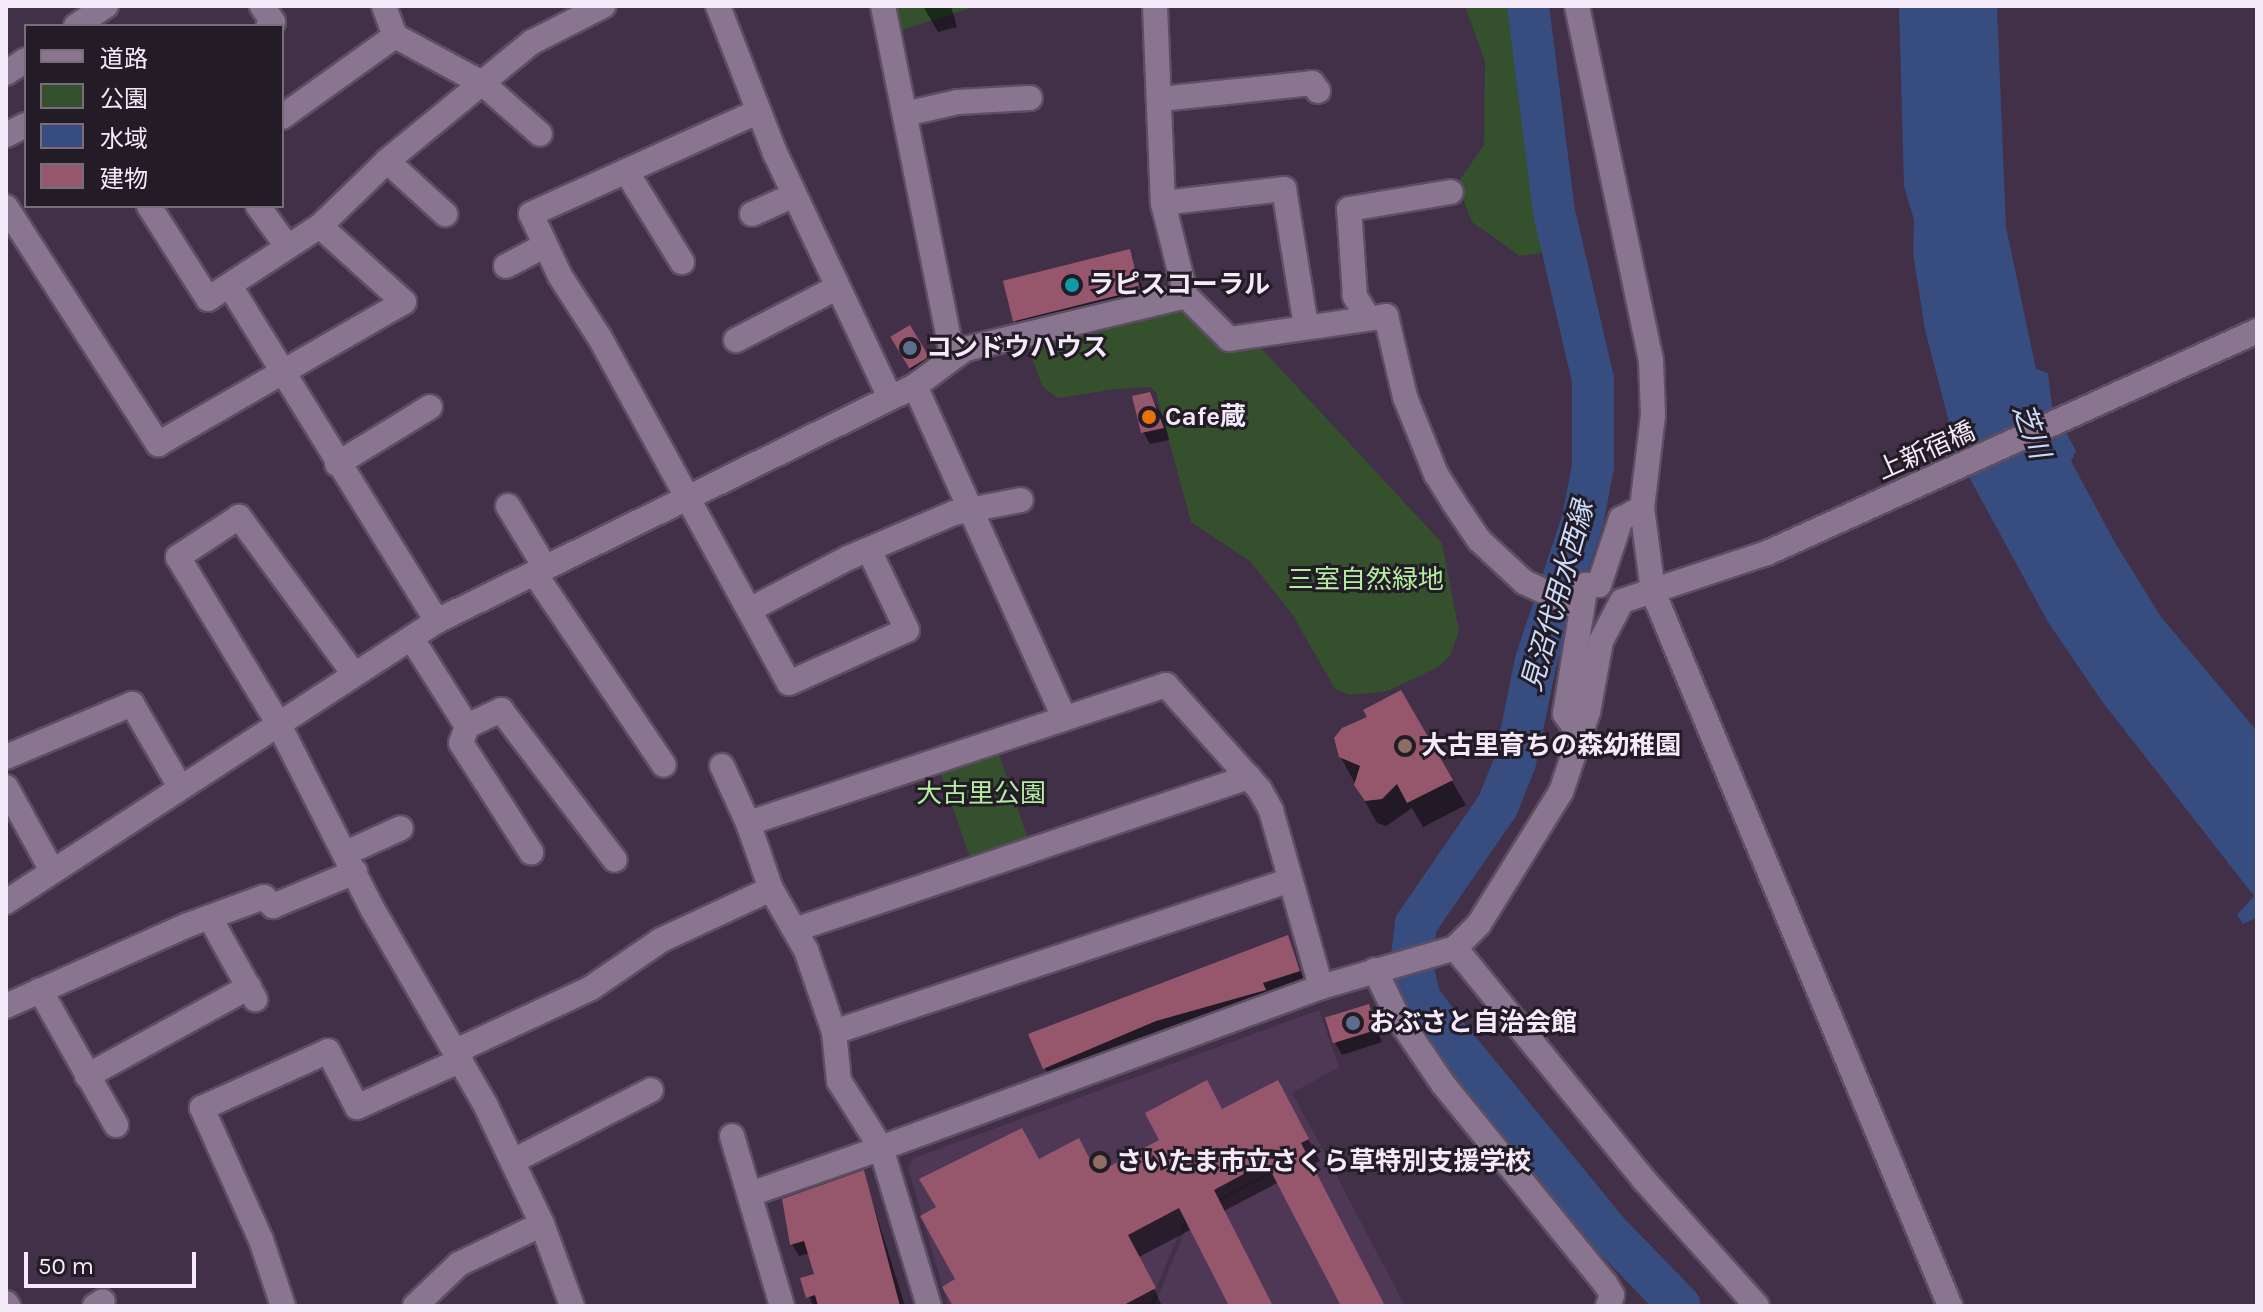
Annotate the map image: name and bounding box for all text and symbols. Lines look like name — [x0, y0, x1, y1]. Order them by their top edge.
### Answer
legend — [24, 24, 284, 208]
text: 道路 — [100, 45, 148, 73]
text: 公園 — [100, 85, 148, 113]
text: 水域 — [100, 125, 148, 153]
text: 建物 — [100, 165, 148, 193]
place label: ラピスコーラル — [1088, 269, 1270, 301]
marker: ラピスコーラル — [1063, 276, 1081, 294]
place label: コンドウハウス — [926, 332, 1108, 364]
marker: コンドウハウス — [901, 339, 919, 357]
water label: 芝川 — [2006, 399, 2056, 463]
place label: Cafe蔵 — [1165, 401, 1246, 433]
marker: Cafe蔵 — [1140, 408, 1158, 426]
street label: 上新宿橋 — [1872, 416, 1980, 486]
water label: 見沼代用水西縁 — [1515, 497, 1601, 695]
park label: 三室自然緑地 — [1288, 564, 1444, 596]
place label: 大古里育ちの森幼稚園 — [1421, 730, 1681, 762]
marker: 大古里育ちの森幼稚園 — [1396, 737, 1414, 755]
park label: 大古里公園 — [916, 778, 1046, 810]
place label: おぶさと自治会館 — [1369, 1007, 1577, 1039]
marker: おぶさと自治会館 — [1344, 1014, 1362, 1032]
place label: さいたま市立さくら草特別支援学校 — [1116, 1146, 1532, 1178]
marker: さいたま市立さくら草特別支援学校 — [1091, 1153, 1109, 1171]
scale bar — [28, 1236, 200, 1286]
text: 50 m — [38, 1252, 94, 1280]

